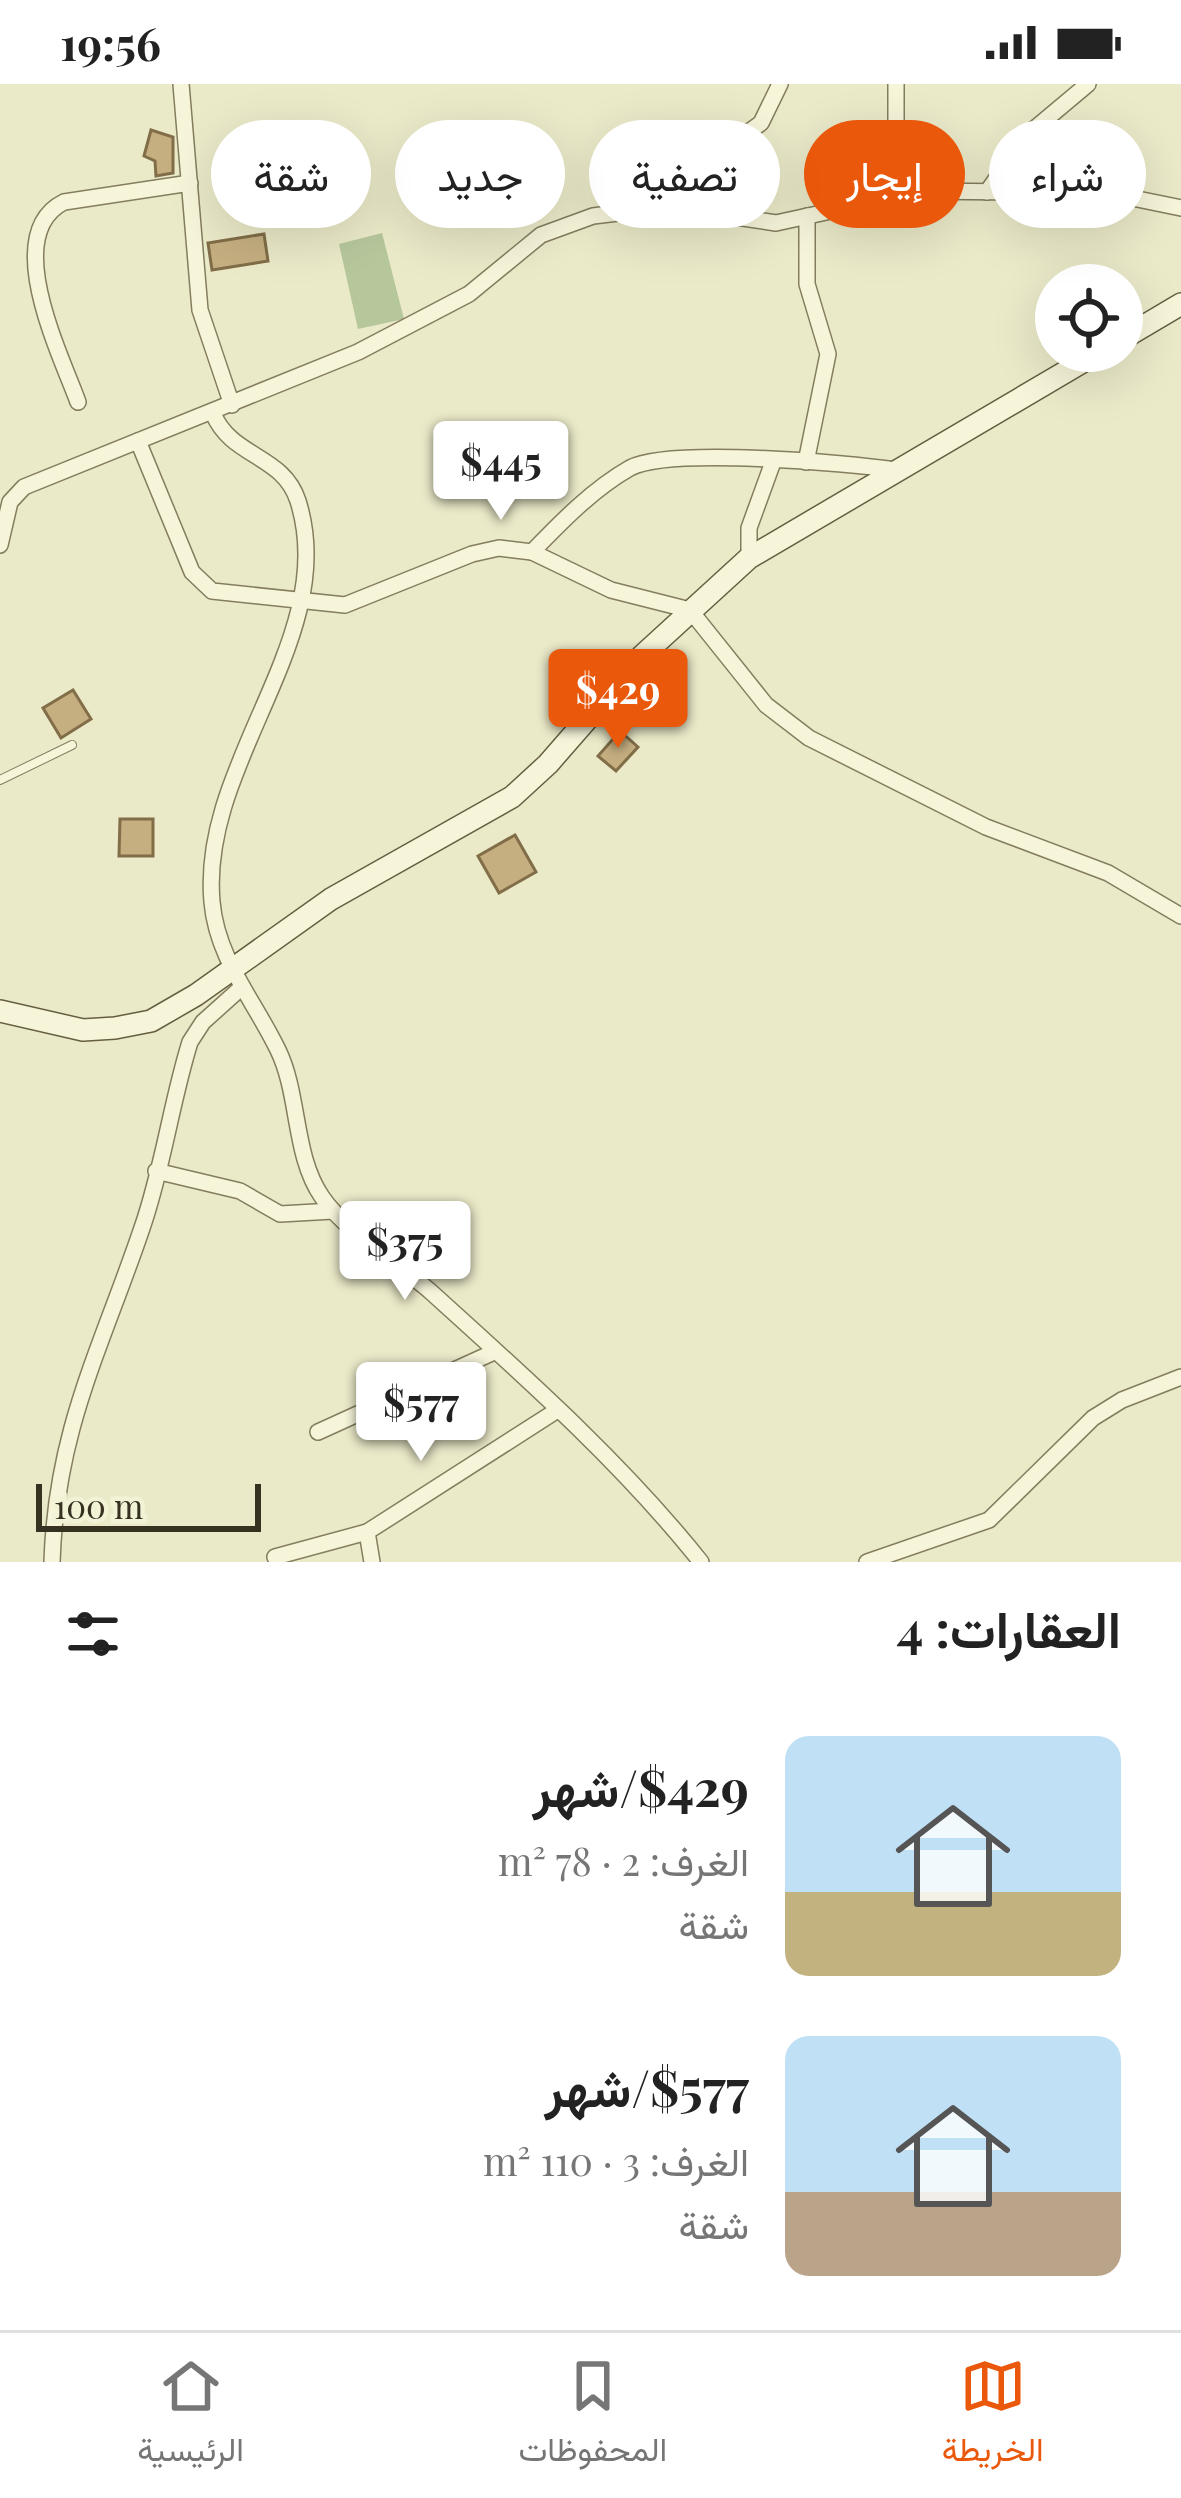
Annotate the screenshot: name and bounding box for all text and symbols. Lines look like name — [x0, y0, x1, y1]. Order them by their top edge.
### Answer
text: 19:56 — [60, 12, 161, 72]
chip: شقة — [211, 120, 371, 228]
chip: جديد — [395, 120, 565, 228]
chip: تصفية — [589, 120, 780, 228]
chip: إيجار — [804, 120, 965, 228]
chip: شراء — [989, 120, 1146, 228]
map controls — [1035, 264, 1143, 372]
button: locate — [1035, 264, 1143, 372]
pin: $445 — [430, 421, 572, 523]
text: $445 — [460, 434, 542, 486]
pin: $429 — [547, 649, 689, 751]
text: $429 — [576, 662, 660, 714]
pin: $375 — [334, 1201, 476, 1303]
text: $375 — [367, 1214, 443, 1266]
pin: $577 — [350, 1362, 492, 1464]
text: $577 — [383, 1375, 459, 1427]
scale bar — [36, 1478, 261, 1531]
text: 100 m — [54, 1483, 143, 1527]
text: العقارات: 4 — [896, 1593, 1121, 1661]
icon: filters — [60, 1601, 126, 1667]
text: $429/شهر — [533, 1752, 749, 1820]
icon: home — [881, 1784, 1025, 1928]
text: الغرف: 2 · 78 m² — [498, 1834, 749, 1886]
text: شقة — [679, 1897, 749, 1949]
text: $577/شهر — [545, 2052, 749, 2120]
icon: home — [881, 2084, 1025, 2228]
text: الغرف: 3 · 110 m² — [483, 2134, 749, 2186]
text: شقة — [679, 2197, 749, 2249]
tab: الرئيسية — [137, 2353, 244, 2479]
tab: المحفوظات — [519, 2353, 667, 2479]
tab: الخريطة — [942, 2353, 1044, 2479]

